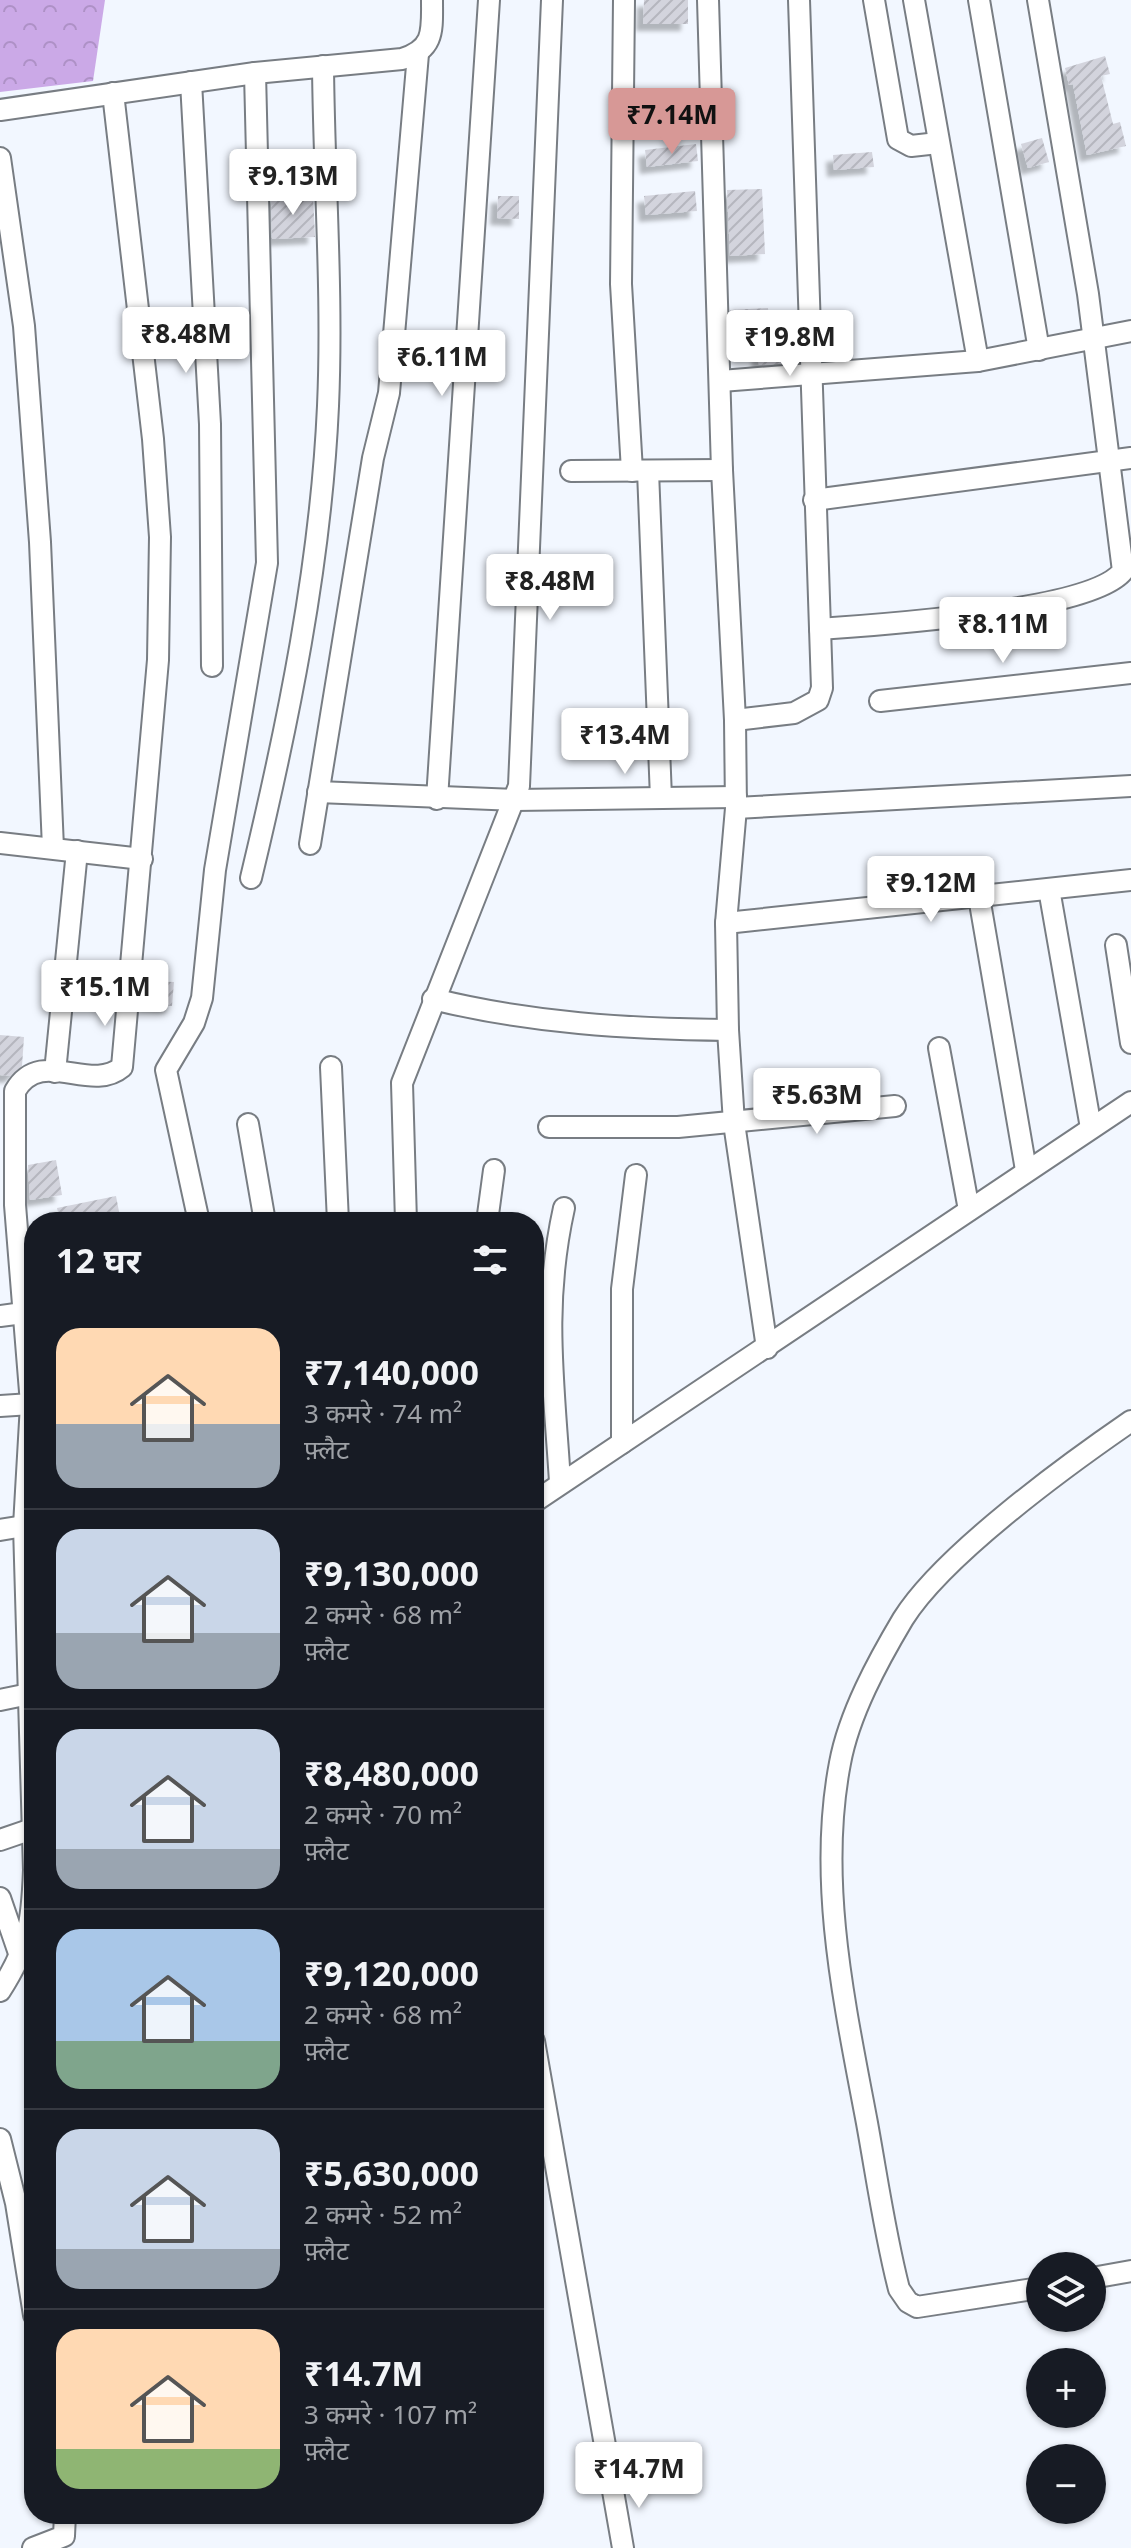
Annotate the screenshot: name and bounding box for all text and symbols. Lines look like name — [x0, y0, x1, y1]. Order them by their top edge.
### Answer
pin: ₹7.14M — [607, 88, 737, 156]
text: ₹7.14M — [626, 96, 718, 132]
pin: ₹9.13M — [228, 149, 358, 217]
text: ₹9.13M — [247, 157, 339, 193]
pin: ₹8.48M — [121, 307, 251, 375]
pin: ₹19.8M — [725, 310, 855, 378]
text: ₹8.48M — [140, 315, 232, 351]
text: ₹19.8M — [744, 318, 836, 354]
pin: ₹6.11M — [377, 330, 507, 398]
text: ₹6.11M — [396, 338, 488, 374]
pin: ₹8.48M — [485, 554, 615, 622]
text: ₹8.48M — [504, 562, 596, 598]
pin: ₹8.11M — [938, 597, 1068, 665]
text: ₹8.11M — [957, 605, 1049, 641]
pin: ₹13.4M — [560, 708, 690, 776]
text: ₹13.4M — [579, 716, 671, 752]
pin: ₹9.12M — [866, 856, 996, 924]
text: ₹9.12M — [885, 864, 977, 900]
pin: ₹15.1M — [40, 960, 170, 1028]
text: ₹15.1M — [59, 968, 151, 1004]
pin: ₹5.63M — [752, 1068, 882, 1136]
text: ₹5.63M — [771, 1076, 863, 1112]
text: 12 घर — [56, 1237, 141, 1283]
icon: filters — [468, 1238, 512, 1282]
text: ₹7,140,000 — [304, 1349, 479, 1395]
icon: home — [120, 1360, 216, 1456]
text: 3 कमरे · 74 m² — [304, 1395, 462, 1431]
text: फ़्लैट — [304, 1431, 349, 1467]
text: ₹9,130,000 — [304, 1550, 479, 1596]
icon: home — [120, 1561, 216, 1657]
text: 2 कमरे · 68 m² — [304, 1596, 462, 1632]
text: फ़्लैट — [304, 1632, 349, 1668]
text: ₹8,480,000 — [304, 1750, 479, 1796]
icon: home — [120, 1761, 216, 1857]
text: 2 कमरे · 70 m² — [304, 1796, 462, 1832]
text: फ़्लैट — [304, 1832, 349, 1868]
text: ₹9,120,000 — [304, 1950, 479, 1996]
icon: home — [120, 1961, 216, 2057]
text: 2 कमरे · 68 m² — [304, 1996, 462, 2032]
text: फ़्लैट — [304, 2032, 349, 2068]
text: ₹5,630,000 — [304, 2150, 479, 2196]
icon: home — [120, 2161, 216, 2257]
text: 2 कमरे · 52 m² — [304, 2196, 462, 2232]
text: फ़्लैट — [304, 2232, 349, 2268]
map controls — [1026, 2252, 1106, 2524]
button: layers — [1026, 2252, 1106, 2332]
button: + — [1026, 2348, 1106, 2428]
text: ₹14.7M — [304, 2350, 423, 2396]
icon: home — [120, 2361, 216, 2457]
text: 3 कमरे · 107 m² — [304, 2396, 477, 2432]
text: फ़्लैट — [304, 2432, 349, 2468]
pin: ₹14.7M — [574, 2442, 704, 2510]
button: − — [1026, 2444, 1106, 2524]
text: ₹14.7M — [593, 2450, 685, 2486]

